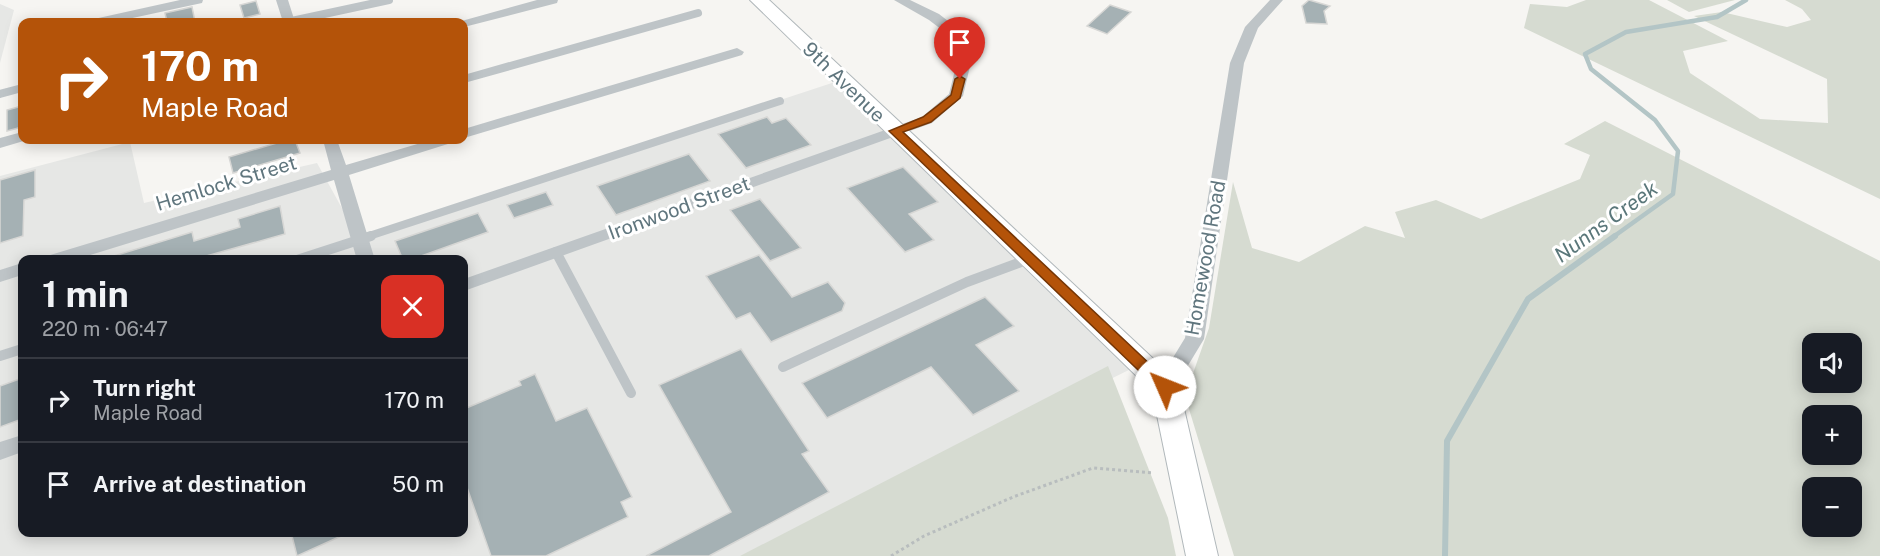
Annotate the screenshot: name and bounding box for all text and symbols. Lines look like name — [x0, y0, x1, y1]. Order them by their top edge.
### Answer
pin — [934, 17, 985, 79]
icon: arrive — [943, 26, 976, 59]
street label: 9th Avenue — [798, 37, 890, 127]
text: 170 m — [141, 41, 259, 90]
icon: right — [42, 42, 120, 120]
text: Maple Road — [141, 91, 289, 123]
street label: Hemlock Street — [153, 150, 299, 216]
street label: Ironwood Street — [605, 171, 753, 245]
water label: Nunns Creek — [1549, 175, 1663, 267]
street label: Homewood Road — [1180, 179, 1230, 337]
text: 1 min — [42, 273, 129, 315]
button: close — [381, 275, 444, 338]
text: 220 m · 06:47 — [42, 317, 168, 341]
map controls — [1802, 333, 1862, 537]
button: sound — [1802, 333, 1862, 393]
position arrow — [1133, 355, 1197, 419]
text: Turn right — [93, 375, 196, 401]
icon: right — [42, 384, 75, 417]
text: 170 m — [384, 387, 444, 413]
text: Maple Road — [93, 401, 203, 425]
button: + — [1802, 405, 1862, 465]
icon: arrive — [42, 468, 75, 501]
text: Arrive at destination — [93, 471, 306, 497]
text: 50 m — [392, 471, 444, 497]
button: − — [1802, 477, 1862, 537]

